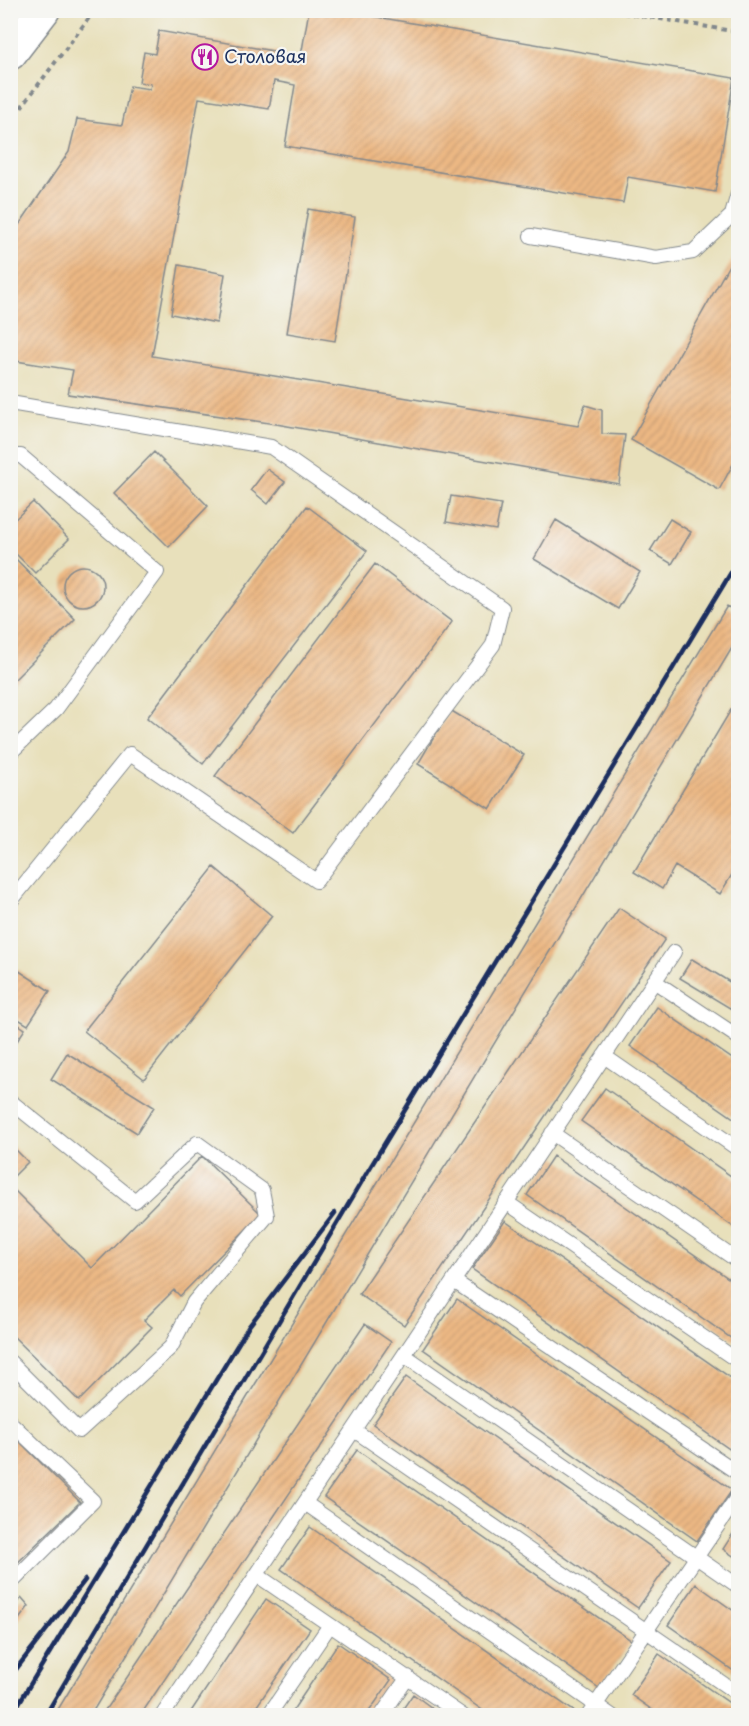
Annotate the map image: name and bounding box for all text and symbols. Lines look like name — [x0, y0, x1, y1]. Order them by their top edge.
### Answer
restaurant icon: Столовая — [190, 42, 220, 72]
place label: Столовая — [224, 42, 307, 69]

